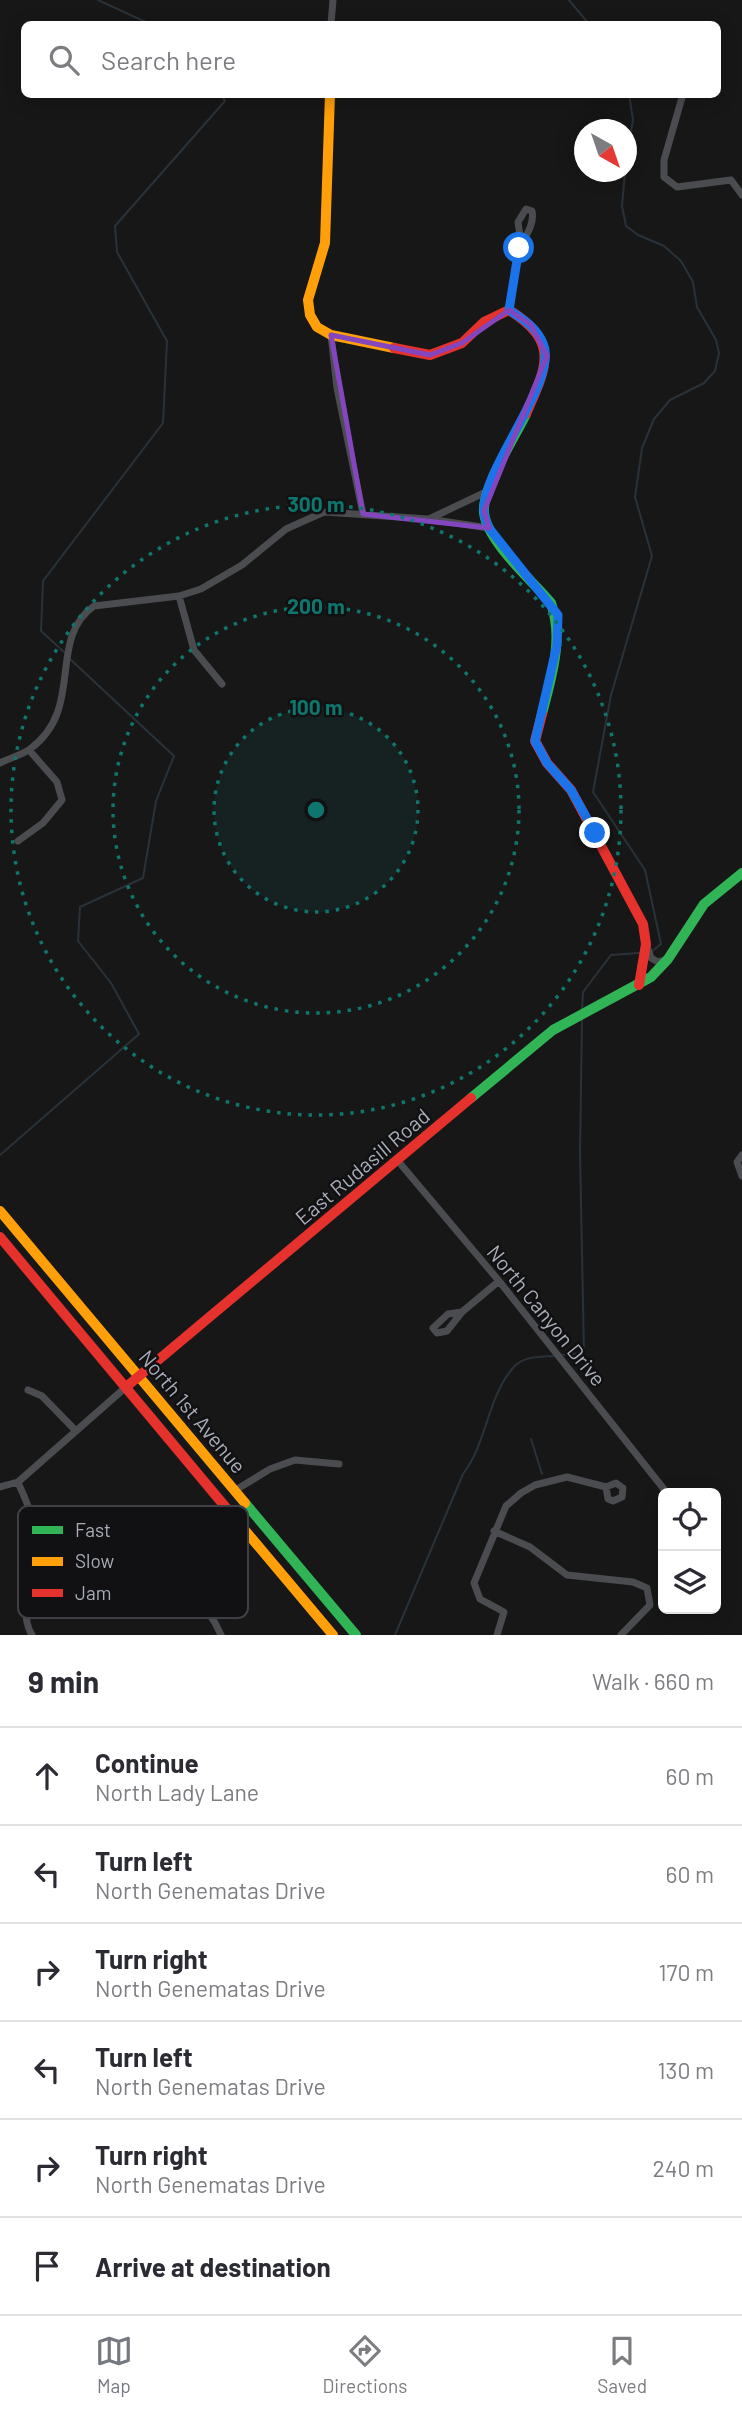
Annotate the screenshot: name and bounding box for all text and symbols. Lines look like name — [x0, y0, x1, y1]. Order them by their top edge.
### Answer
search box — [21, 21, 721, 98]
icon: search — [45, 41, 83, 79]
text: Search here — [101, 44, 236, 75]
north arrow — [574, 119, 637, 182]
route start — [503, 232, 534, 263]
text: 300 m — [287, 491, 345, 516]
text: 200 m — [287, 593, 345, 618]
text: 100 m — [289, 694, 343, 719]
centre of rings — [304, 798, 328, 822]
route end — [579, 817, 610, 848]
street label: East Rudasill Road — [290, 1103, 434, 1229]
street label: North Canyon Drive — [482, 1239, 612, 1391]
street label: North 1st Avenue — [134, 1344, 252, 1478]
map controls — [658, 1488, 721, 1614]
button: locate — [658, 1488, 721, 1551]
legend — [18, 1506, 248, 1618]
text: Fast — [75, 1518, 111, 1541]
text: Slow — [75, 1549, 114, 1572]
button: layers — [658, 1551, 721, 1614]
text: Jam — [75, 1581, 111, 1604]
text: 9 min — [28, 1663, 99, 1699]
text: Walk · 660 m — [592, 1667, 714, 1695]
text: Continue — [95, 1747, 199, 1778]
icon: ahead — [28, 1757, 66, 1795]
text: 60 m — [666, 1762, 714, 1790]
text: North Lady Lane — [95, 1778, 259, 1806]
text: Turn left — [95, 1845, 193, 1876]
icon: left — [28, 1855, 66, 1893]
text: 60 m — [666, 1860, 714, 1888]
text: North Genematas Drive — [95, 1876, 326, 1904]
text: Turn right — [95, 1943, 208, 1974]
icon: right — [28, 1953, 66, 1991]
text: 170 m — [658, 1958, 714, 1986]
text: North Genematas Drive — [95, 1974, 326, 2002]
text: Turn left — [95, 2041, 193, 2072]
icon: left — [28, 2051, 66, 2089]
text: 130 m — [657, 2056, 714, 2084]
text: North Genematas Drive — [95, 2072, 326, 2100]
text: Turn right — [95, 2139, 208, 2170]
icon: right — [28, 2149, 66, 2187]
text: 240 m — [652, 2154, 714, 2182]
text: North Genematas Drive — [95, 2170, 326, 2198]
icon: arrive — [28, 2247, 66, 2285]
text: Arrive at destination — [95, 2251, 331, 2282]
tab: Map — [95, 2332, 133, 2397]
tab: Directions — [323, 2332, 408, 2397]
tab: Saved — [597, 2332, 647, 2397]

